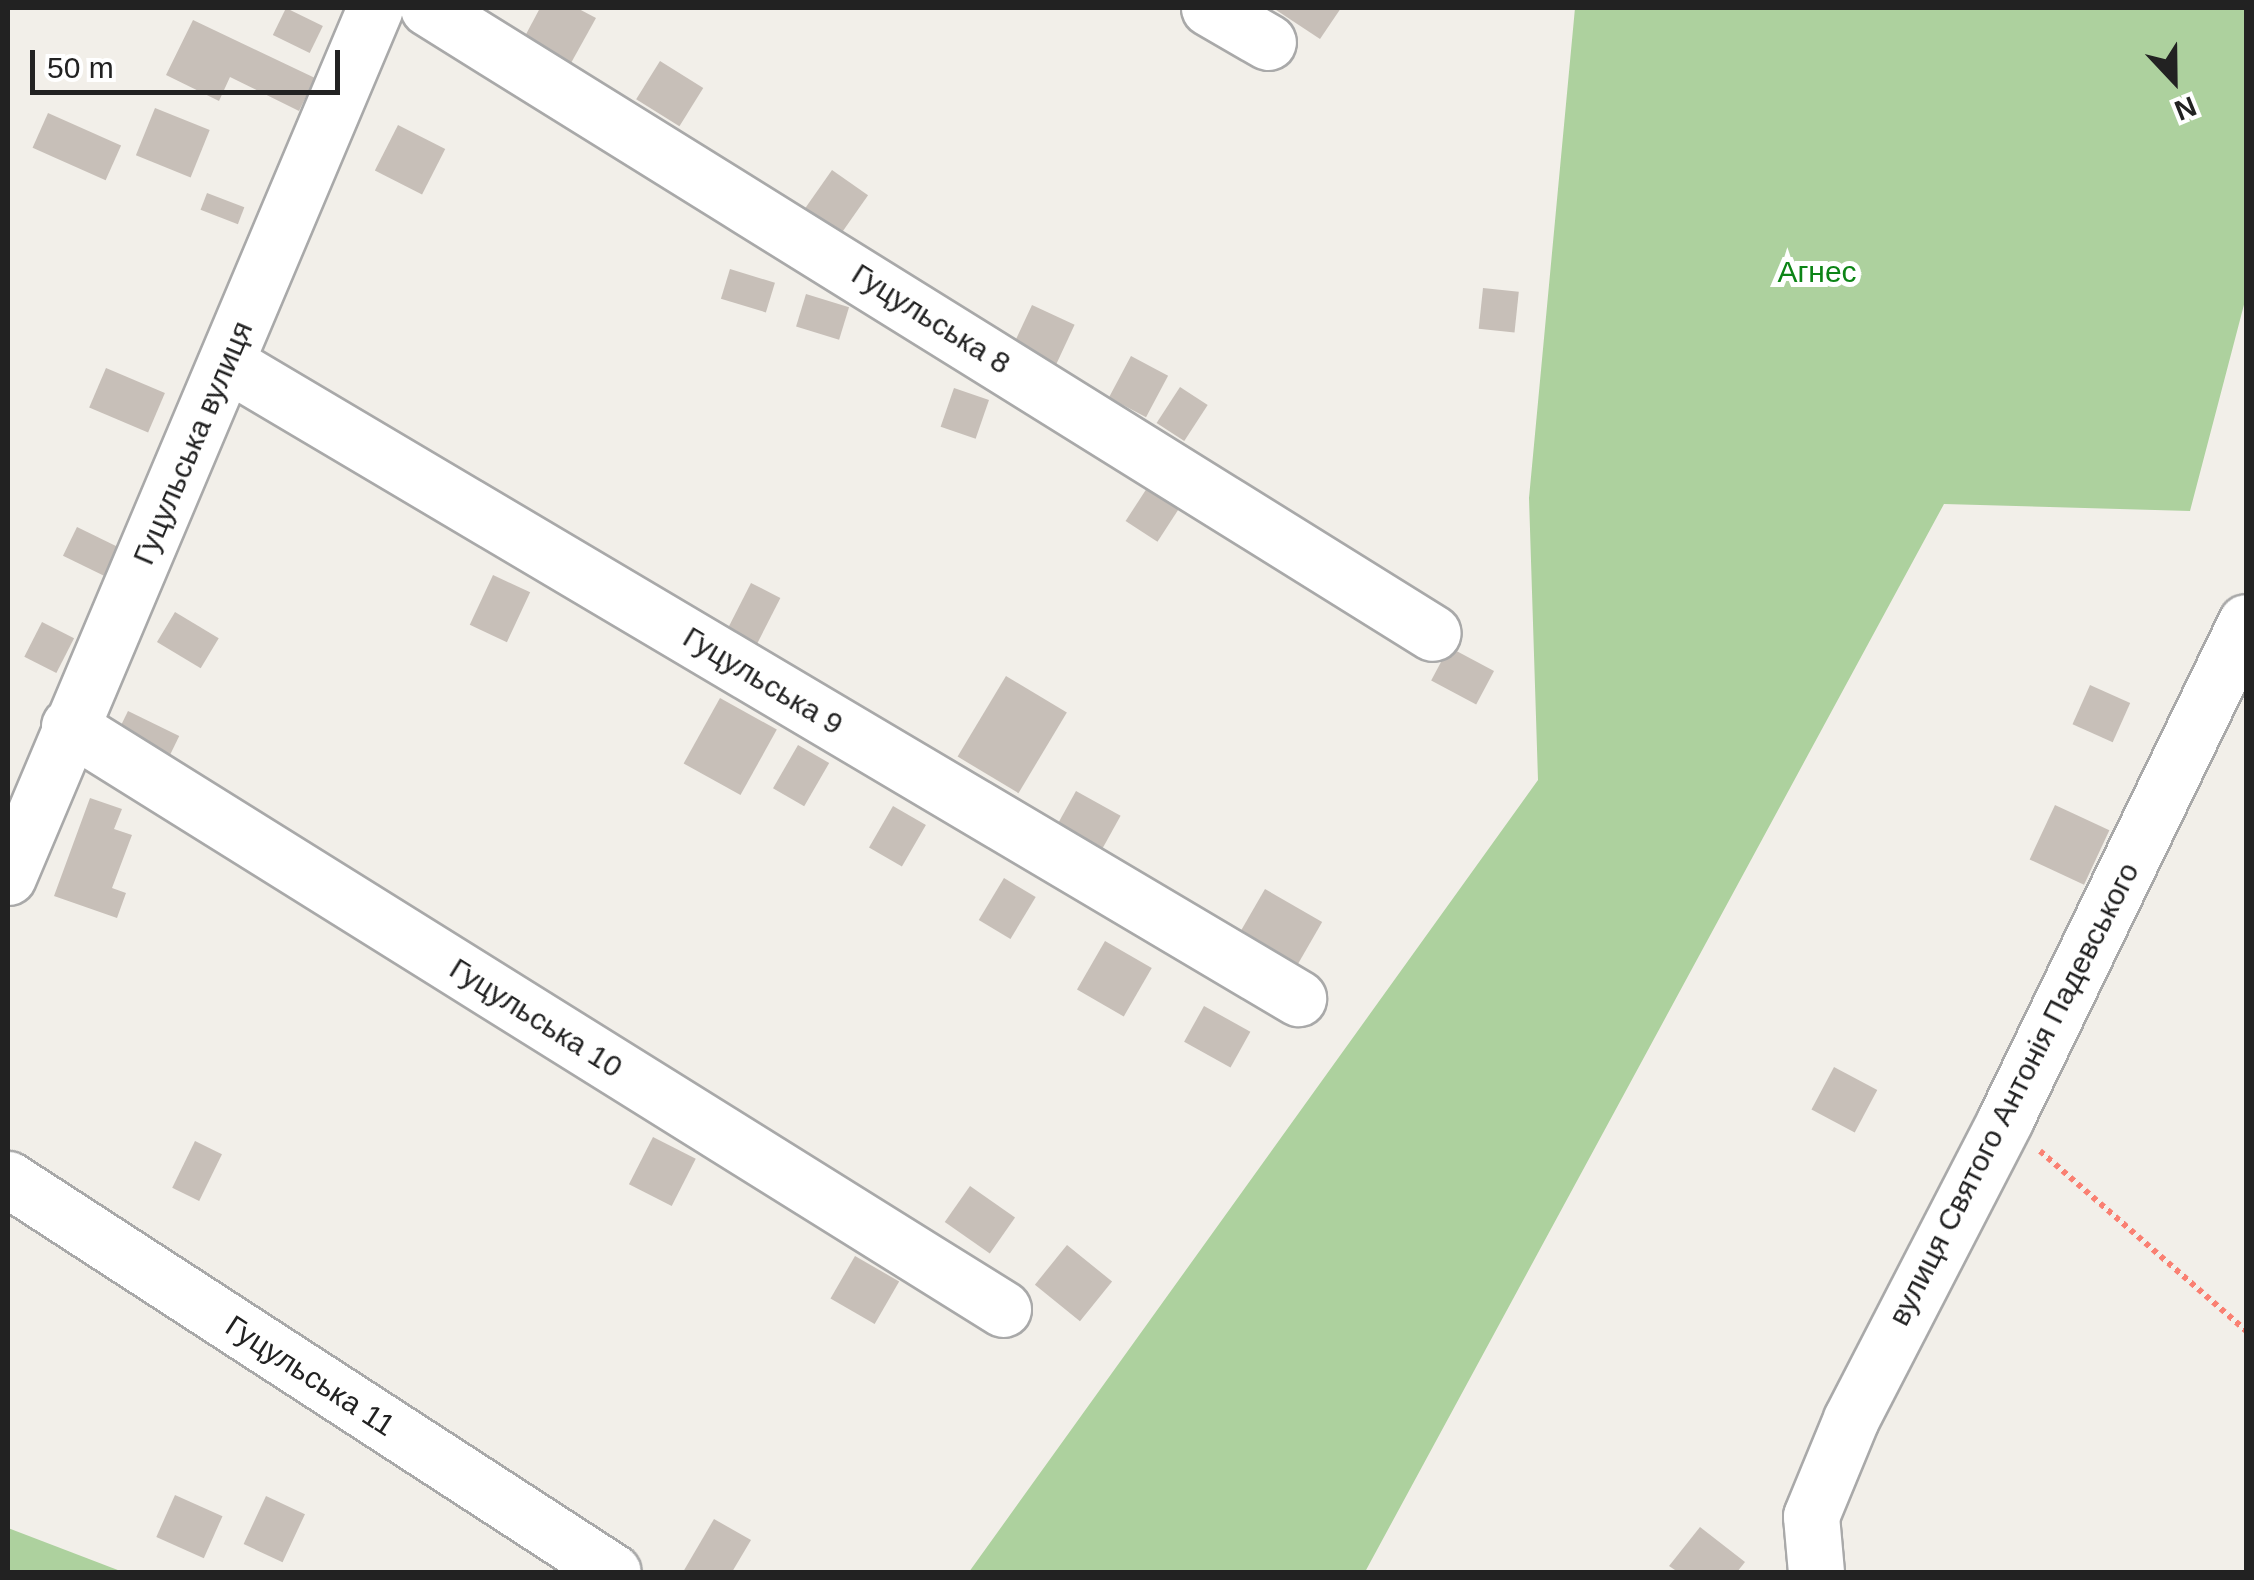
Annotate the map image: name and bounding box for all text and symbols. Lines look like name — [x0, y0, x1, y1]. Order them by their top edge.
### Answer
scale bar — [35, 30, 345, 92]
north arrow — [2124, 30, 2224, 130]
text: 50 m — [47, 51, 114, 84]
text: N — [2170, 90, 2201, 126]
park label: Агнес — [1777, 254, 1857, 290]
street label: Гуцульська 8 — [845, 256, 1017, 382]
street label: Гуцульська вулиця — [126, 316, 260, 570]
street label: Гуцульська 9 — [677, 619, 849, 743]
street label: вулиця Святого Антонія Падевського — [1881, 856, 2147, 1332]
street label: Гуцульська 10 — [443, 951, 629, 1085]
street label: Гуцульська 11 — [219, 1308, 401, 1444]

